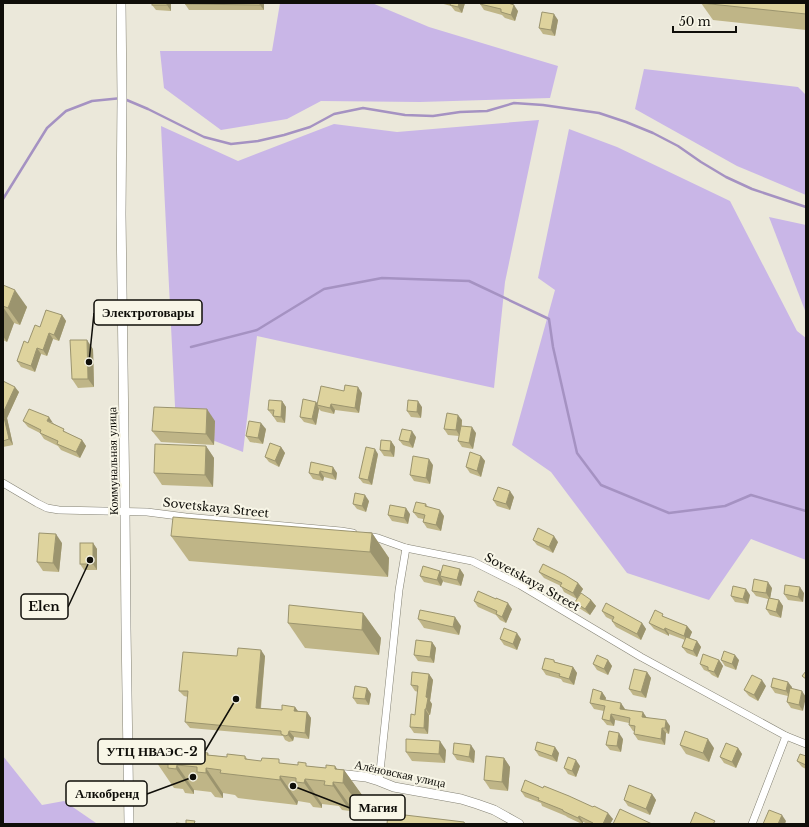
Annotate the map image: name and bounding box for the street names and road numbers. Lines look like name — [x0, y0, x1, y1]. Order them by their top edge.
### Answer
street label: Коммунальная улица — [104, 406, 121, 515]
street label: Sovetskaya Street — [162, 494, 270, 521]
street label: Sovetskaya Street — [482, 549, 583, 614]
street label: Алёновская улица — [353, 757, 448, 791]

